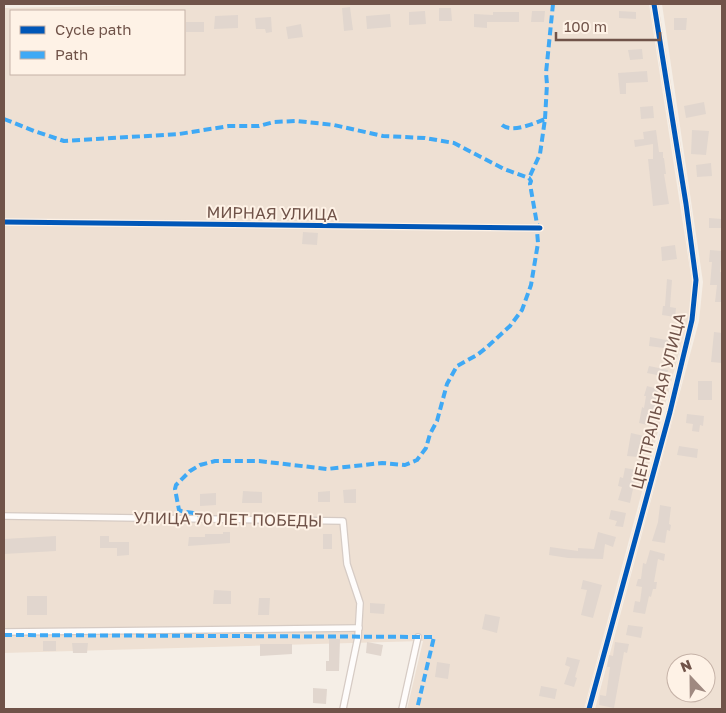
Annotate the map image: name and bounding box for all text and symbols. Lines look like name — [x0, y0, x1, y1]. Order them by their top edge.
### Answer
legend — [10, 10, 185, 75]
scale bar — [556, 10, 660, 42]
text: 100 m — [564, 17, 607, 35]
text: Cycle path — [55, 20, 131, 38]
text: Path — [55, 45, 88, 63]
street label: МИРНАЯ УЛИЦА — [206, 202, 338, 224]
street label: ЦЕНТРАЛЬНАЯ УЛИЦА — [626, 311, 690, 491]
street label: УЛИЦА 70 ЛЕТ ПОБЕДЫ — [134, 507, 322, 531]
north arrow — [666, 653, 716, 703]
text: N — [678, 656, 694, 675]

